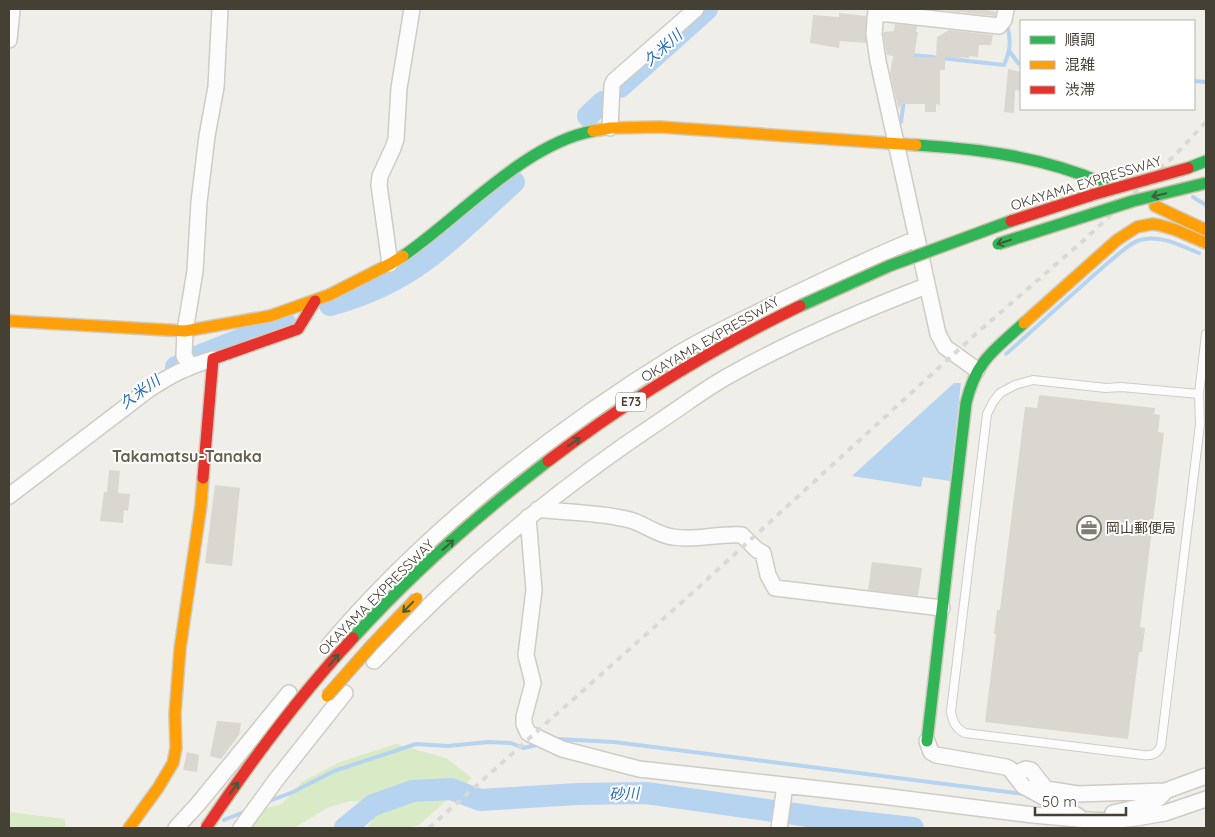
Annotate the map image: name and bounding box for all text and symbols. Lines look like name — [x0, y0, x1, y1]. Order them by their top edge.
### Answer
legend — [1020, 20, 1195, 110]
water label: 久米川 — [640, 24, 687, 70]
text: 順調 — [1065, 30, 1095, 49]
text: 混雑 — [1065, 55, 1095, 74]
text: 渋滞 — [1065, 80, 1095, 99]
street label: OKAYAMA EXPRESSWAY — [1008, 151, 1164, 215]
one-way arrow — [1151, 190, 1167, 200]
one-way arrow — [996, 238, 1012, 248]
street label: OKAYAMA EXPRESSWAY — [638, 292, 783, 386]
water label: 久米川 — [116, 370, 165, 413]
road number: E73 — [616, 392, 646, 412]
one-way arrow — [566, 437, 580, 447]
district label: Takamatsu-Tanaka — [112, 446, 262, 466]
office icon: 岡山郵便局 — [1076, 515, 1102, 541]
place label: 岡山郵便局 — [1106, 519, 1176, 537]
street label: OKAYAMA EXPRESSWAY — [314, 535, 438, 659]
one-way arrow — [442, 539, 455, 551]
one-way arrow — [402, 601, 414, 614]
one-way arrow — [328, 654, 339, 667]
one-way arrow — [229, 781, 239, 795]
water label: 砂川 — [609, 783, 641, 804]
scale bar — [1035, 784, 1126, 816]
text: 50 m — [1042, 792, 1077, 811]

